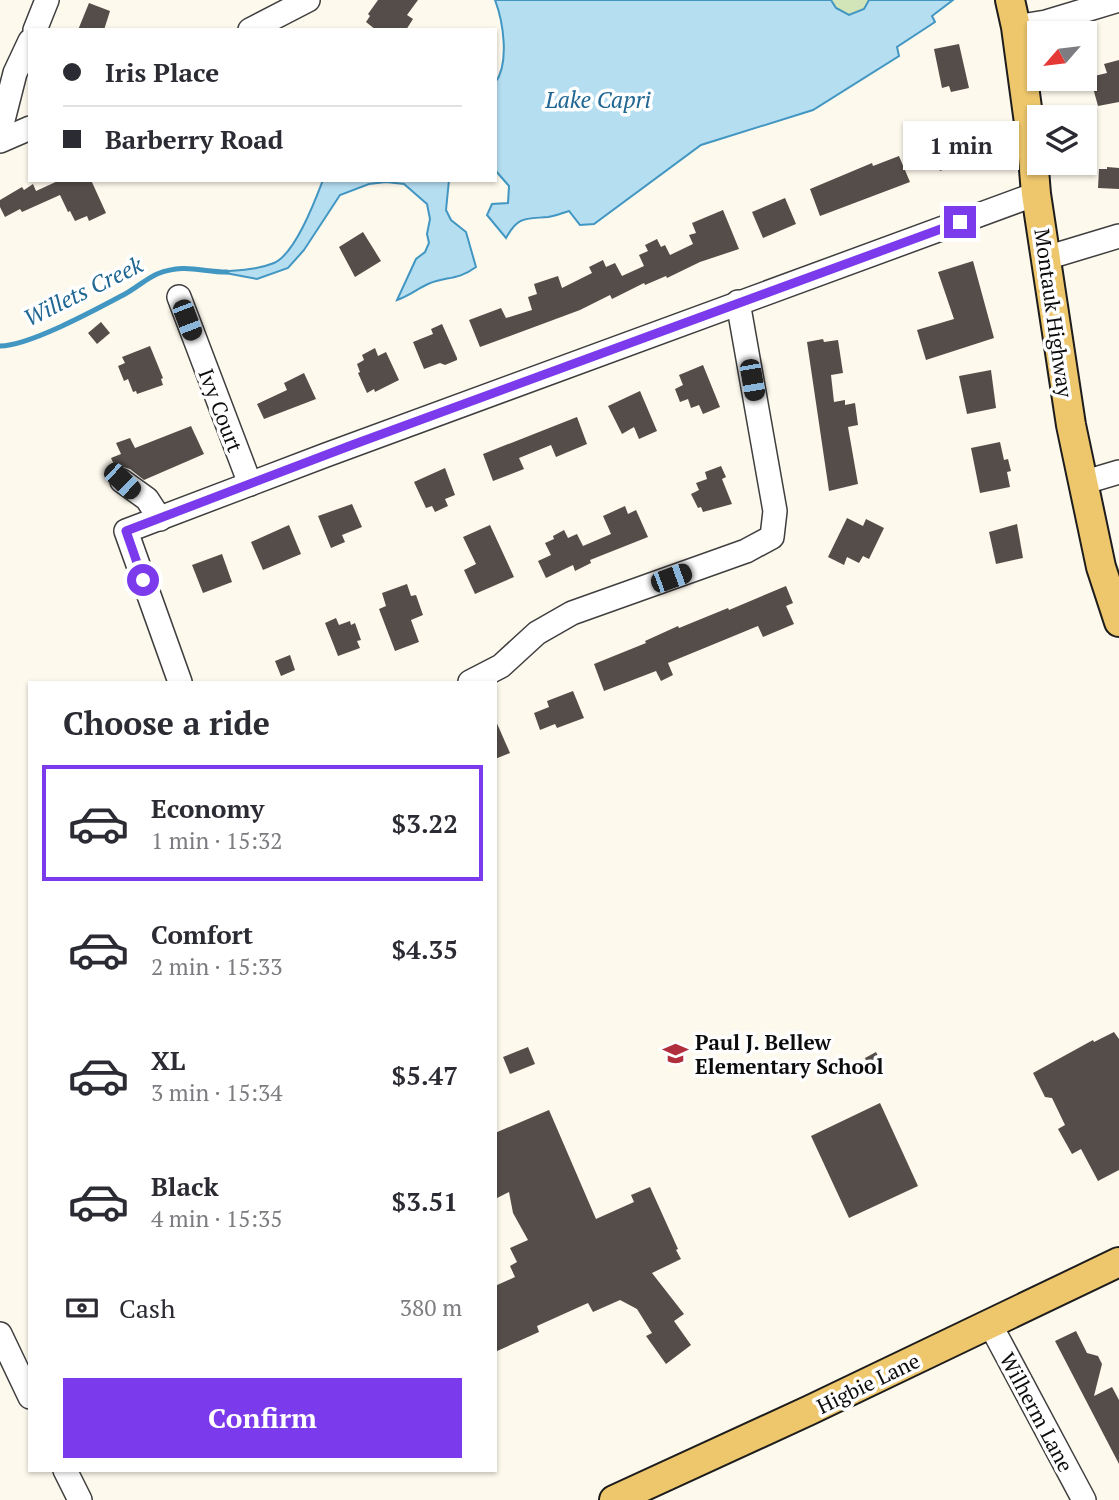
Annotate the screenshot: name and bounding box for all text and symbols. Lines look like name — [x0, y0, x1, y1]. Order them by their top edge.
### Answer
north arrow — [1027, 21, 1097, 91]
map controls — [1027, 21, 1097, 175]
text: Iris Place — [105, 55, 219, 89]
water label: Lake Capri — [544, 84, 651, 115]
button: layers — [1027, 105, 1097, 175]
callout: 1 min — [902, 120, 1018, 170]
text: Barberry Road — [105, 122, 283, 156]
text: 1 min — [930, 130, 992, 161]
route end — [944, 206, 976, 238]
street label: Montauk Highway — [1028, 227, 1080, 400]
water label: Willets Creek — [18, 248, 149, 333]
car — [170, 297, 205, 343]
car — [739, 357, 766, 403]
street label: Ivy Court — [192, 364, 250, 456]
car — [100, 459, 145, 503]
car — [648, 561, 695, 595]
route start — [127, 564, 159, 596]
text: Choose a ride — [63, 702, 270, 744]
text: Economy — [151, 791, 264, 825]
icon: car — [67, 792, 130, 855]
text: $3.22 — [392, 806, 458, 840]
text: 1 min · 15:32 — [151, 825, 283, 856]
text: Comfort — [151, 917, 253, 951]
icon: car — [67, 918, 130, 981]
text: $4.35 — [392, 932, 458, 966]
text: 2 min · 15:33 — [151, 951, 283, 982]
place label: Paul J. Bellew Elementary School — [695, 1028, 883, 1080]
school or university icon: Paul J. Bellew Elementary School — [661, 1040, 689, 1068]
text: XL — [151, 1043, 185, 1077]
icon: car — [67, 1044, 130, 1107]
text: $5.47 — [392, 1058, 458, 1092]
text: 3 min · 15:34 — [151, 1077, 283, 1108]
text: Black — [151, 1169, 219, 1203]
icon: car — [67, 1170, 130, 1233]
text: $3.51 — [392, 1184, 458, 1218]
text: 4 min · 15:35 — [151, 1203, 283, 1234]
icon: cash — [63, 1289, 101, 1327]
text: Cash — [119, 1291, 175, 1325]
text: 380 m — [400, 1292, 462, 1323]
street label: Higbie Lane — [812, 1346, 924, 1420]
street label: Wilherm Lane — [994, 1347, 1080, 1477]
button: Confirm — [63, 1378, 462, 1458]

